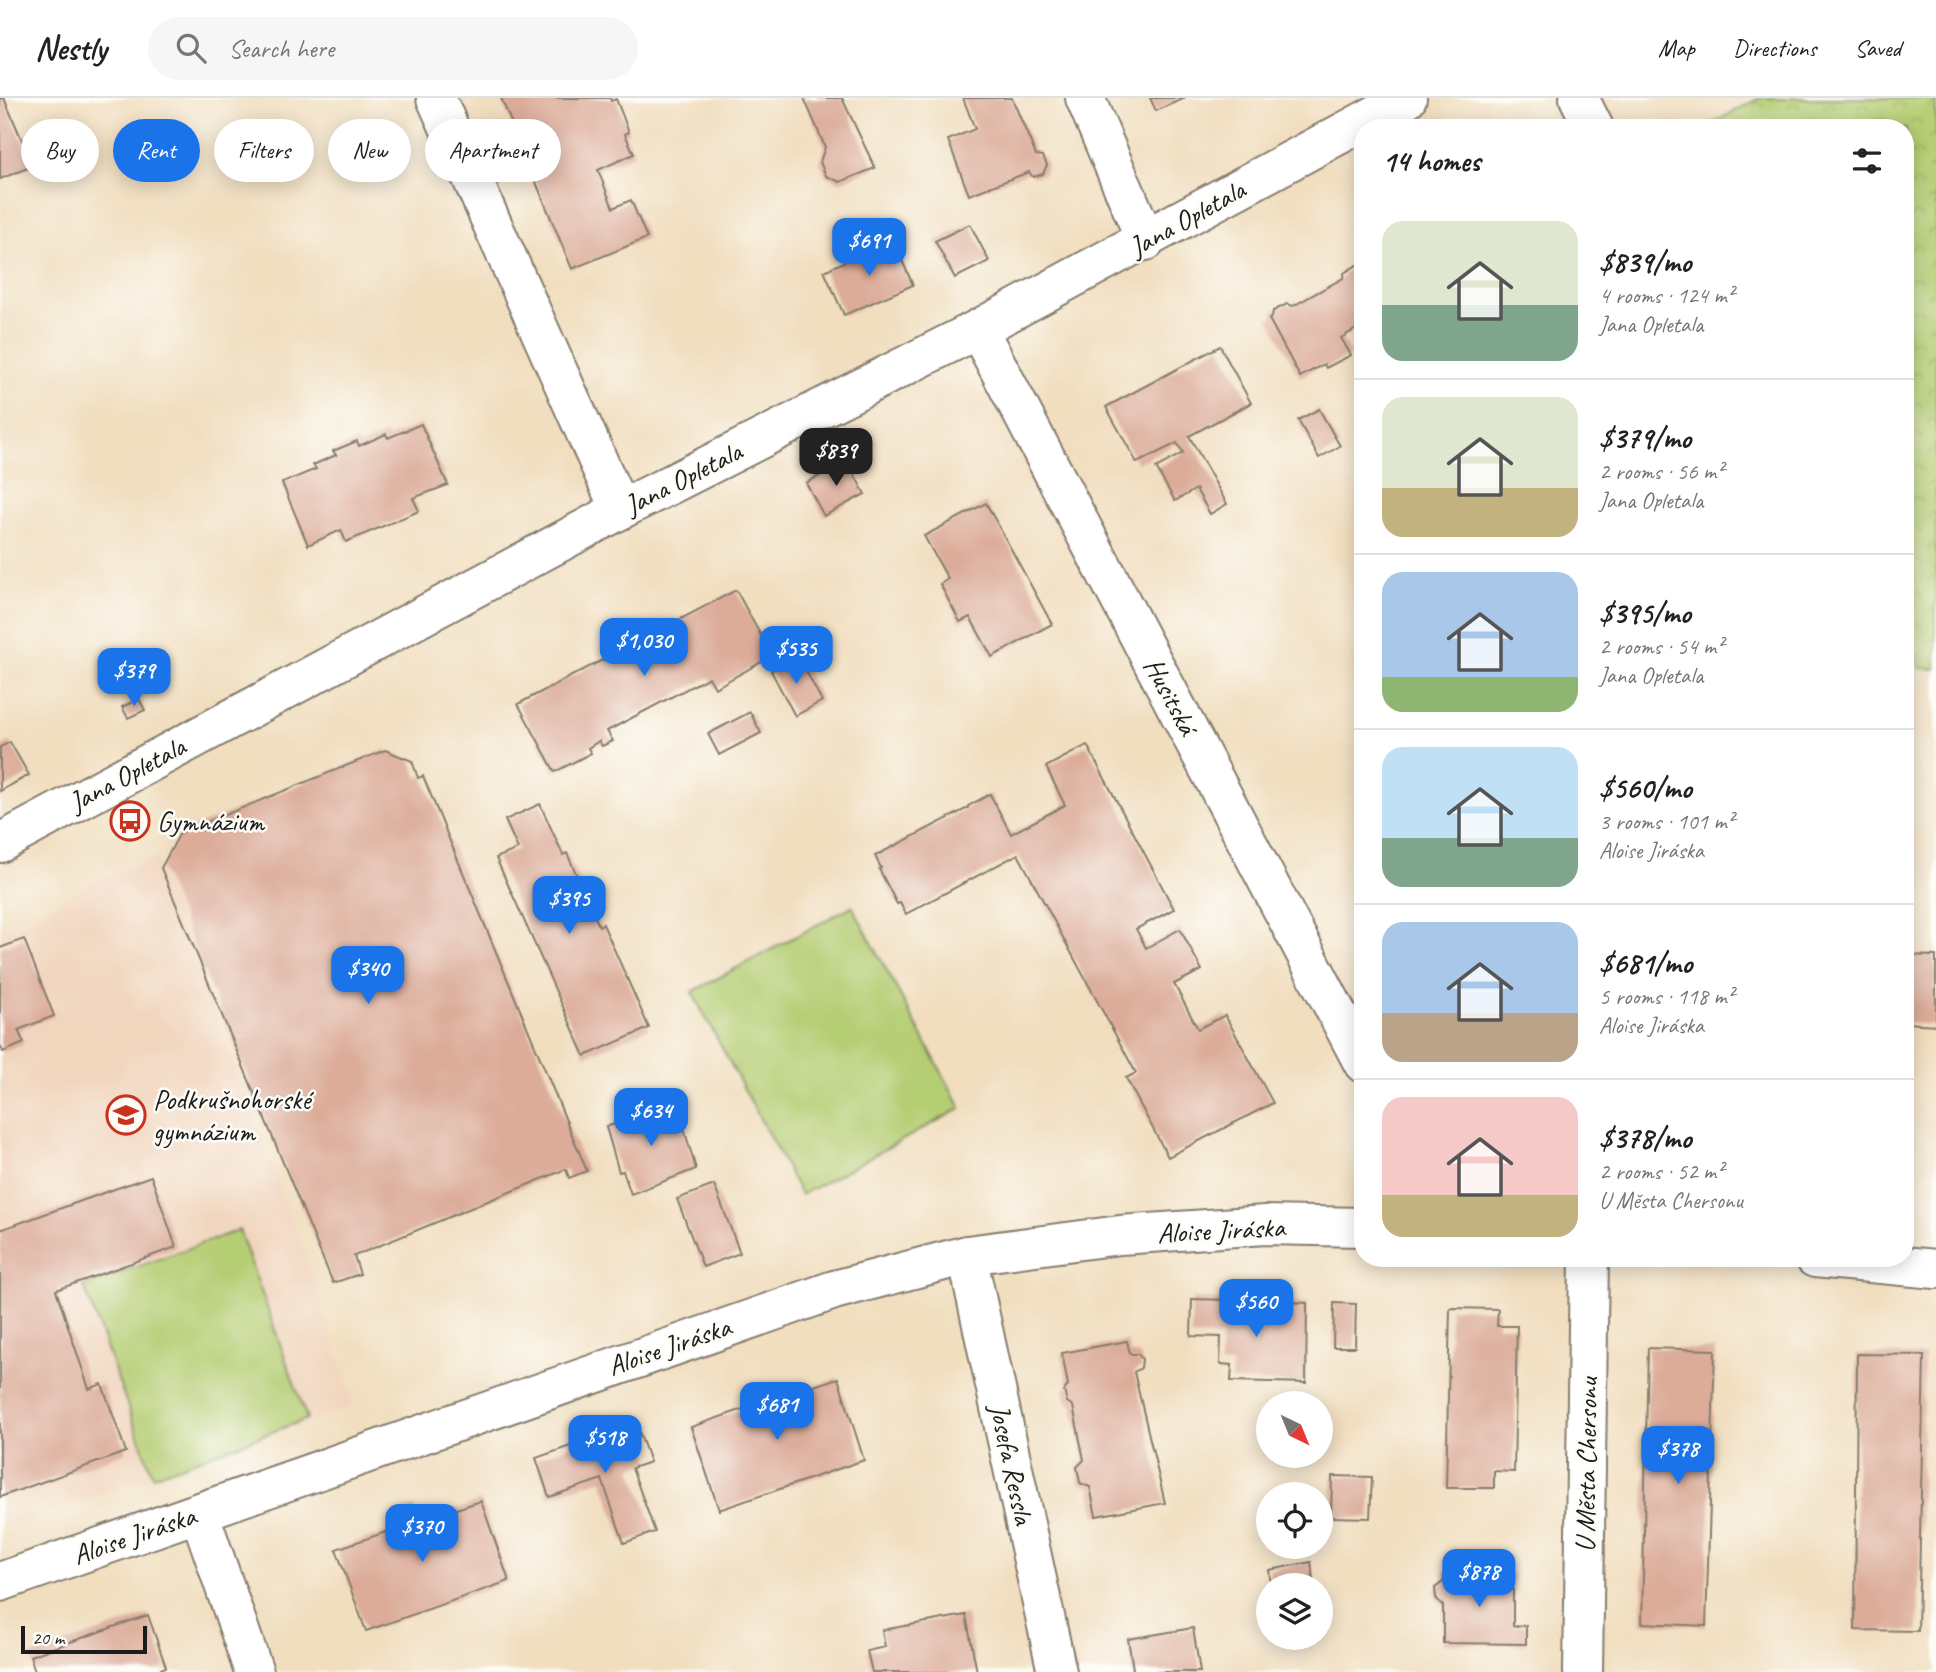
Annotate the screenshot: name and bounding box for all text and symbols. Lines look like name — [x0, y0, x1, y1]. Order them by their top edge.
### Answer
search box — [148, 17, 638, 80]
text: Nestly — [35, 27, 106, 69]
icon: search — [172, 29, 210, 67]
text: Search here — [228, 32, 334, 65]
text: Map — [1658, 33, 1695, 63]
text: Directions — [1733, 33, 1816, 63]
text: Saved — [1854, 33, 1901, 63]
chip: Buy — [21, 119, 99, 182]
chip: Rent — [113, 119, 200, 182]
chip: Filters — [214, 119, 314, 182]
chip: New — [328, 119, 411, 182]
chip: Apartment — [425, 119, 561, 182]
text: 14 homes — [1382, 142, 1480, 180]
icon: filters — [1848, 142, 1886, 180]
street label: Jana Opletala — [1121, 171, 1253, 265]
pin: $691 — [828, 218, 910, 278]
text: $691 — [848, 226, 890, 255]
text: $839/mo — [1599, 243, 1691, 281]
icon: home — [1438, 249, 1522, 333]
text: 4 rooms · 124 m² — [1599, 281, 1734, 310]
text: Jana Opletala — [1599, 310, 1703, 339]
text: $379/mo — [1599, 419, 1691, 457]
icon: home — [1438, 425, 1522, 509]
pin: $839 — [795, 428, 877, 488]
street label: Jana Opletala — [617, 433, 749, 523]
text: $839 — [815, 436, 857, 465]
text: 2 rooms · 56 m² — [1599, 457, 1723, 486]
text: Jana Opletala — [1599, 486, 1703, 515]
text: $395/mo — [1599, 594, 1691, 632]
icon: home — [1438, 600, 1522, 684]
pin: $1,030 — [587, 618, 701, 678]
text: $1,030 — [616, 626, 672, 655]
pin: $535 — [755, 626, 837, 686]
text: 2 rooms · 54 m² — [1599, 632, 1723, 661]
text: $535 — [776, 634, 816, 663]
pin: $379 — [93, 648, 175, 708]
street label: Husitská — [1136, 652, 1207, 743]
text: $379 — [113, 656, 155, 685]
text: Jana Opletala — [1599, 661, 1703, 690]
street label: Jana Opletala — [61, 728, 193, 820]
text: $560/mo — [1599, 769, 1692, 807]
icon: home — [1438, 775, 1522, 859]
bus stop icon: Gymnázium — [109, 800, 151, 842]
place label: Gymnázium — [157, 804, 266, 839]
text: 3 rooms · 101 m² — [1599, 807, 1734, 836]
text: Aloise Jiráska — [1599, 836, 1704, 865]
pin: $395 — [528, 876, 610, 936]
text: $395 — [549, 884, 589, 913]
text: $681/mo — [1599, 944, 1692, 982]
pin: $340 — [327, 946, 409, 1006]
icon: home — [1438, 950, 1522, 1034]
text: $340 — [347, 954, 389, 983]
text: 5 rooms · 118 m² — [1599, 982, 1734, 1011]
text: Aloise Jiráska — [1599, 1011, 1704, 1040]
place label: Podkrušnohorské gymnázium — [153, 1082, 314, 1149]
pin: $634 — [610, 1088, 692, 1148]
school or university icon: Podkrušnohorské gymnázium — [105, 1094, 147, 1136]
text: $634 — [630, 1096, 672, 1125]
text: $378/mo — [1599, 1119, 1691, 1157]
icon: home — [1438, 1125, 1522, 1209]
text: 2 rooms · 52 m² — [1599, 1157, 1723, 1186]
text: U Města Chersonu — [1599, 1186, 1743, 1215]
street label: Aloise Jiráska — [1156, 1209, 1287, 1251]
pin: $560 — [1215, 1280, 1297, 1339]
text: $560 — [1235, 1287, 1277, 1316]
street label: Aloise Jiráska — [603, 1308, 737, 1383]
street label: U Města Chersonu — [1567, 1376, 1605, 1553]
pin: $681 — [736, 1382, 818, 1442]
text: $681 — [756, 1390, 798, 1419]
north arrow — [1256, 1391, 1334, 1468]
map controls — [1256, 1391, 1333, 1650]
street label: Josefa Ressla — [982, 1399, 1042, 1529]
pin: $518 — [564, 1416, 646, 1475]
text: $518 — [584, 1423, 626, 1452]
pin: $378 — [1637, 1426, 1719, 1486]
text: $378 — [1657, 1434, 1699, 1463]
button: locate — [1256, 1482, 1333, 1559]
street label: Aloise Jiráska — [68, 1497, 202, 1572]
pin: $370 — [381, 1504, 463, 1564]
text: $370 — [401, 1512, 443, 1541]
pin: $878 — [1438, 1550, 1520, 1609]
text: $878 — [1458, 1557, 1500, 1586]
button: layers — [1256, 1573, 1333, 1650]
scale bar — [21, 1623, 147, 1655]
text: 20 m — [32, 1626, 64, 1650]

